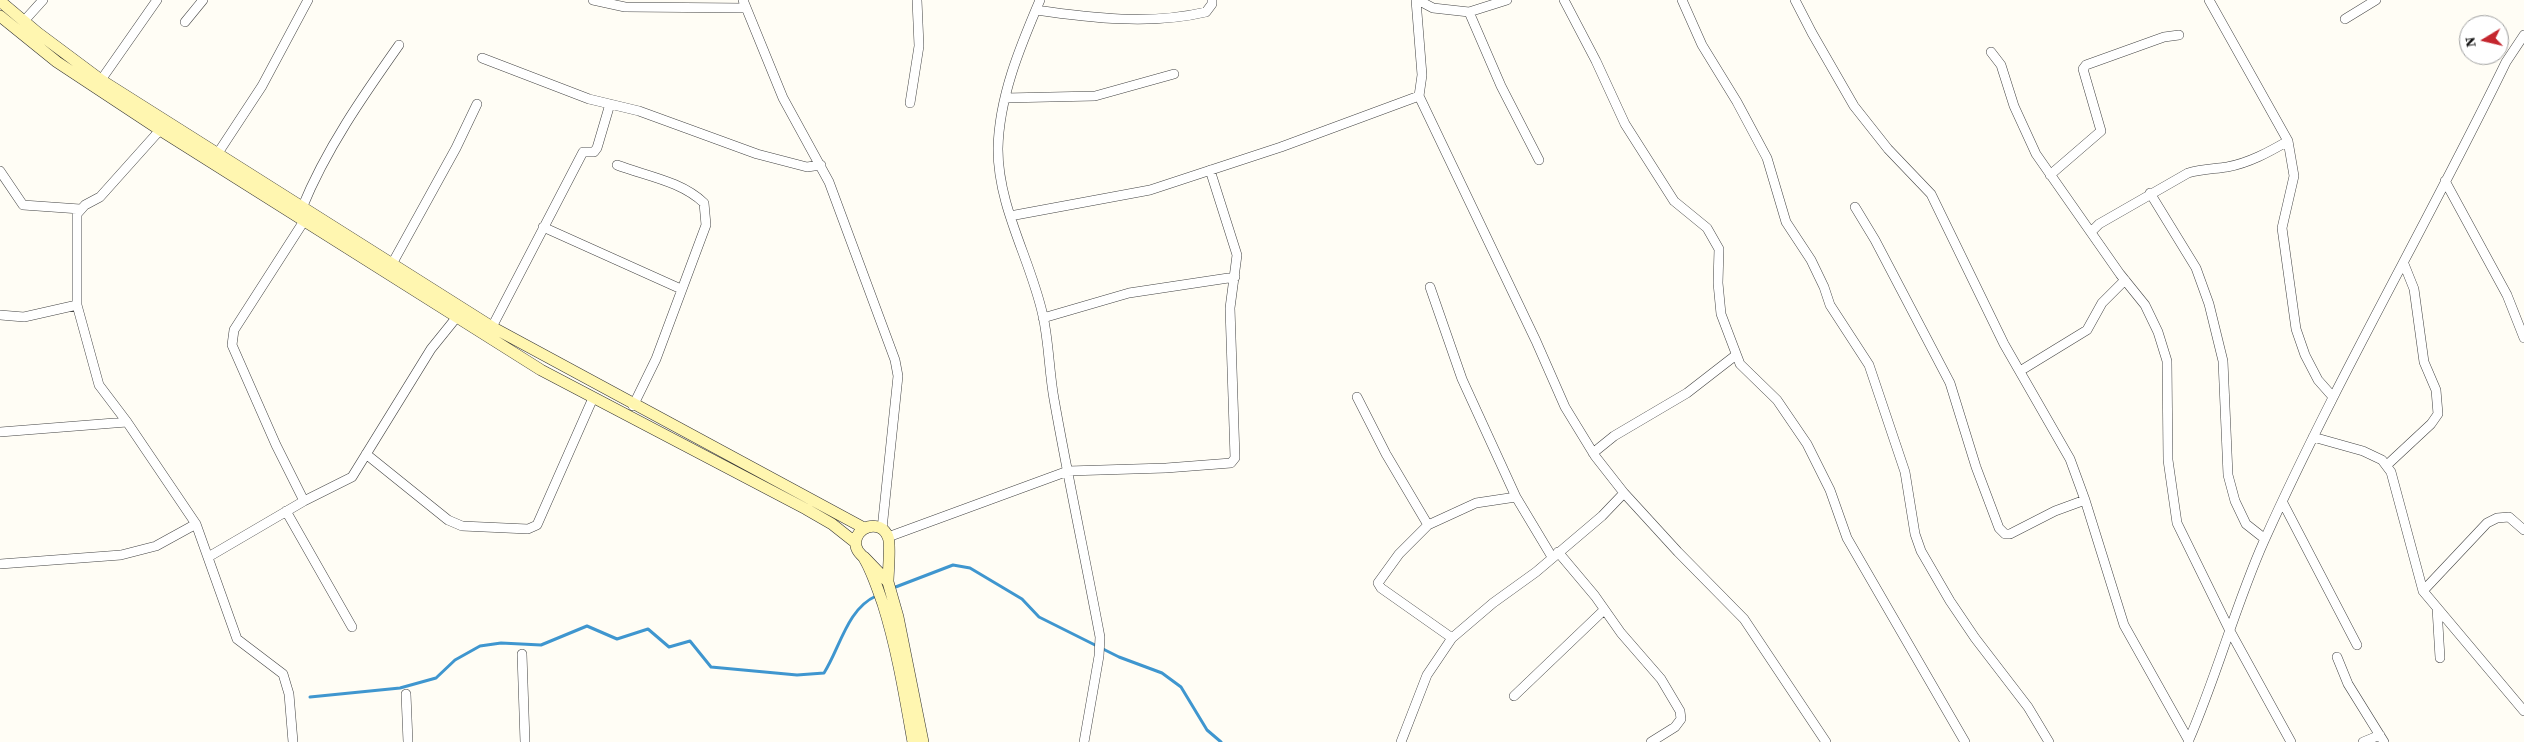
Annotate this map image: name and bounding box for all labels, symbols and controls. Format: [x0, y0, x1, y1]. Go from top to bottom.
north arrow [2459, 15, 2509, 65]
text: N [2459, 36, 2481, 49]

